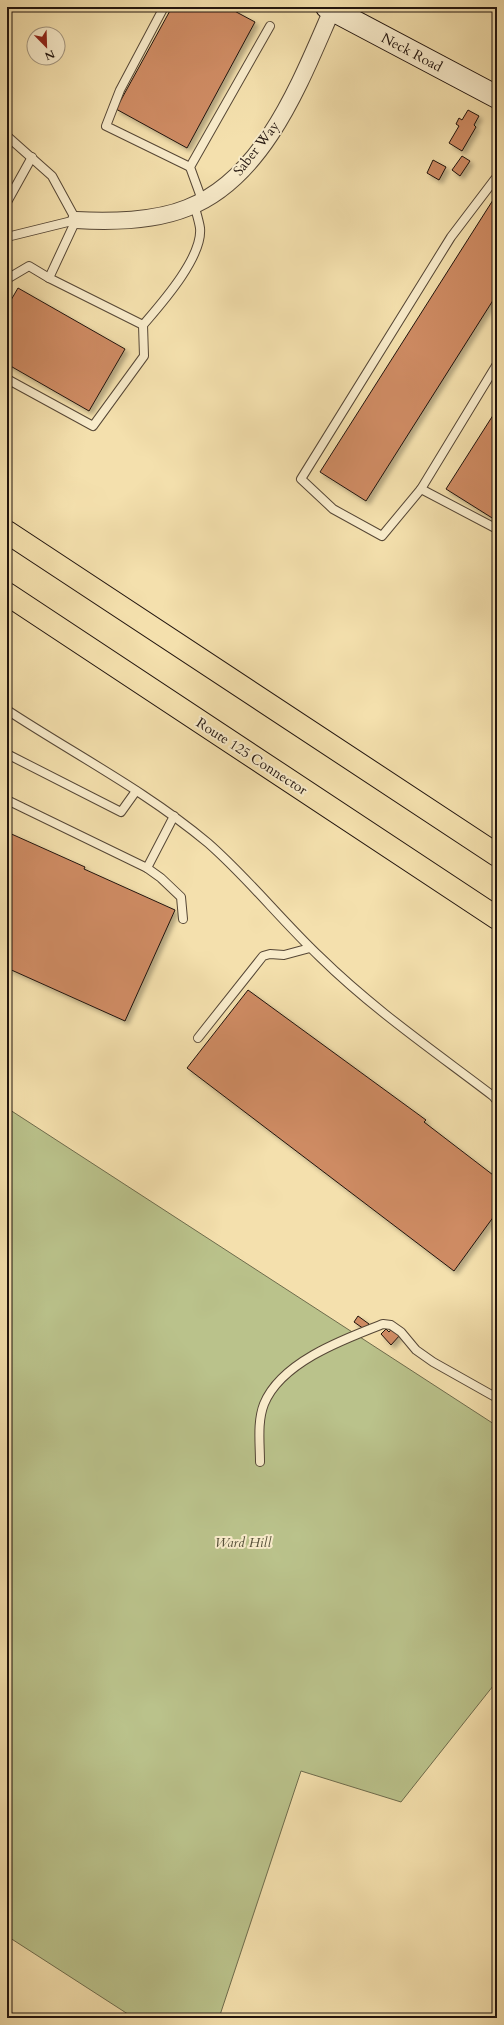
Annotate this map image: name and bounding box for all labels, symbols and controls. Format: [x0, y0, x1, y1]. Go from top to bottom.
north arrow [26, 26, 66, 66]
street label: Neck Road [378, 28, 446, 77]
text: N [42, 46, 57, 64]
street label: Saber Way [229, 116, 284, 180]
street label: Route 125 Connector [193, 713, 312, 800]
park label: Ward Hill [215, 1533, 272, 1552]

